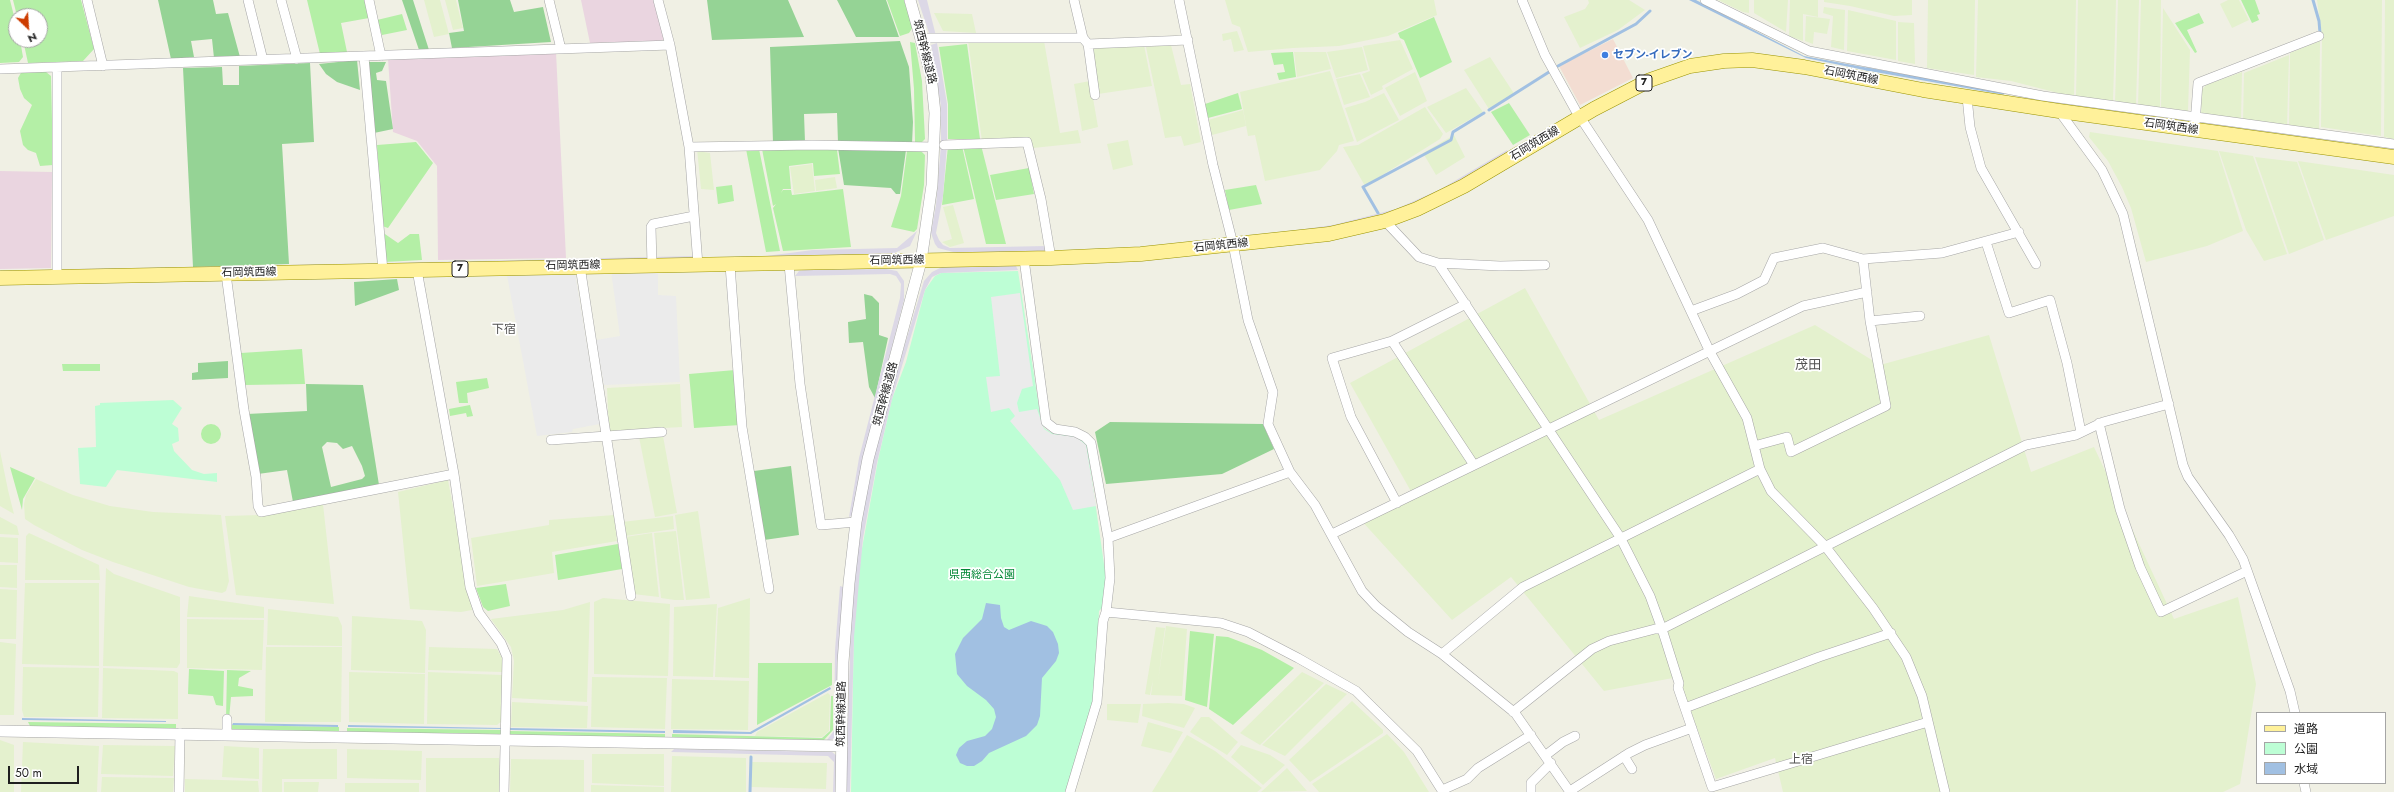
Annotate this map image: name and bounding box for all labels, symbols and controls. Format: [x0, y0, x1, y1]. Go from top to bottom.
north arrow [8, 8, 48, 48]
street label: 筑西幹線道路 [910, 18, 938, 86]
text: N [25, 29, 40, 47]
place label: セブン-イレブン [1613, 48, 1692, 62]
marker: セブン-イレブン [1600, 50, 1610, 60]
street label: 石岡筑西線 [1823, 64, 1879, 88]
road number: 7 [1636, 75, 1652, 91]
street label: 石岡筑西線 [2143, 117, 2199, 137]
street label: 石岡筑西線 [1508, 124, 1562, 164]
street label: 石岡筑西線 [1193, 237, 1249, 255]
street label: 石岡筑西線 [869, 254, 925, 268]
street label: 石岡筑西線 [545, 259, 601, 273]
road number: 7 [452, 261, 468, 277]
street label: 石岡筑西線 [221, 266, 277, 280]
district label: 下宿 [492, 323, 516, 337]
district label: 茂田 [1795, 358, 1821, 374]
street label: 筑西幹線道路 [871, 360, 901, 428]
park label: 県西総合公園 [949, 568, 1015, 582]
street label: 筑西幹線道路 [835, 681, 849, 747]
legend [2256, 712, 2386, 784]
text: 道路 [2294, 720, 2318, 738]
text: 公園 [2294, 740, 2318, 758]
district label: 上宿 [1789, 753, 1813, 767]
scale bar [10, 758, 81, 784]
text: 水域 [2294, 760, 2318, 778]
text: 50 m [15, 764, 42, 782]

